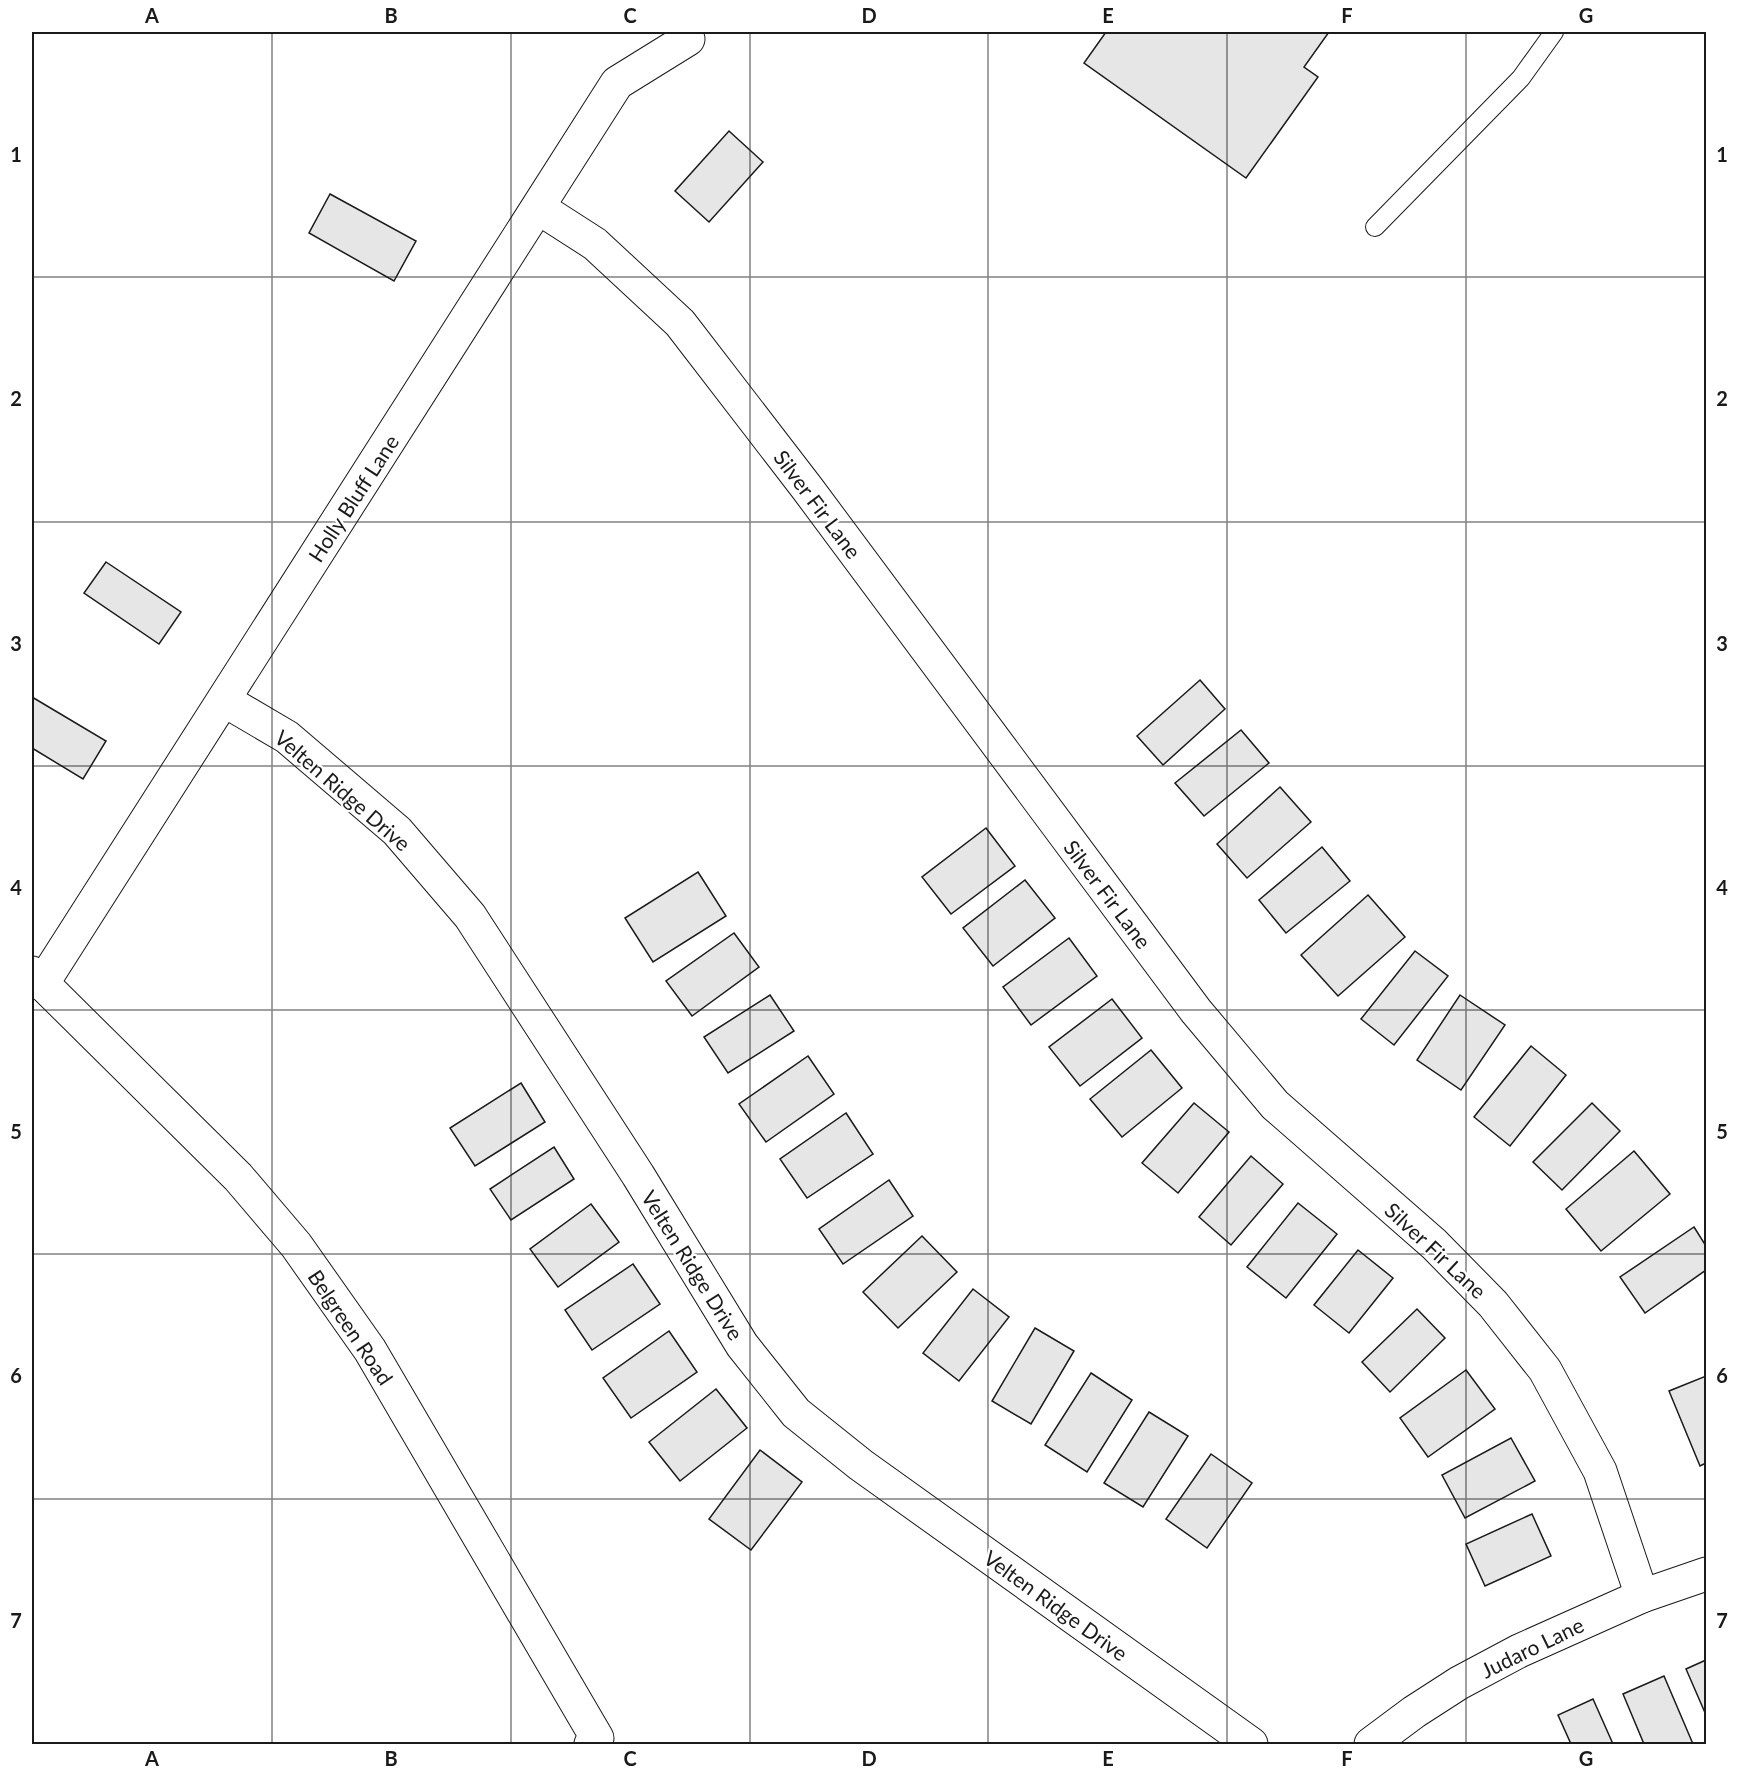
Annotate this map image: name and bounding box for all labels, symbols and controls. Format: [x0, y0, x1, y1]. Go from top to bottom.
text: A [144, 3, 159, 27]
text: B [384, 3, 398, 27]
text: C [623, 3, 637, 27]
text: D [861, 3, 877, 27]
text: E [1102, 3, 1114, 27]
text: F [1341, 3, 1353, 27]
text: G [1579, 3, 1593, 27]
text: 1 [10, 142, 22, 166]
text: 1 [1716, 142, 1728, 166]
text: 2 [10, 386, 22, 410]
text: 2 [1716, 386, 1728, 410]
street label: Holly Bluff Lane [303, 430, 403, 566]
street label: Silver Fir Lane [769, 445, 867, 563]
text: 3 [10, 631, 22, 655]
text: 3 [1716, 631, 1728, 655]
street label: Velten Ridge Drive [270, 724, 416, 856]
street label: Silver Fir Lane [1059, 835, 1157, 953]
text: 4 [10, 875, 22, 899]
text: 4 [1716, 875, 1728, 899]
text: 5 [10, 1119, 22, 1143]
text: 5 [1716, 1119, 1728, 1143]
street label: Velten Ridge Drive [637, 1186, 749, 1344]
street label: Silver Fir Lane [1380, 1197, 1492, 1303]
street label: Belgreen Road [303, 1265, 399, 1389]
text: 6 [10, 1363, 22, 1387]
text: 6 [1716, 1363, 1728, 1387]
street label: Velten Ridge Drive [979, 1545, 1133, 1665]
text: 7 [10, 1608, 22, 1632]
text: 7 [1716, 1608, 1728, 1632]
street label: Judaro Lane [1477, 1611, 1587, 1683]
text: A [144, 1746, 159, 1770]
text: B [384, 1746, 398, 1770]
text: C [623, 1746, 637, 1770]
text: D [861, 1746, 877, 1770]
text: E [1102, 1746, 1114, 1770]
text: F [1341, 1746, 1353, 1770]
text: G [1579, 1746, 1593, 1770]

